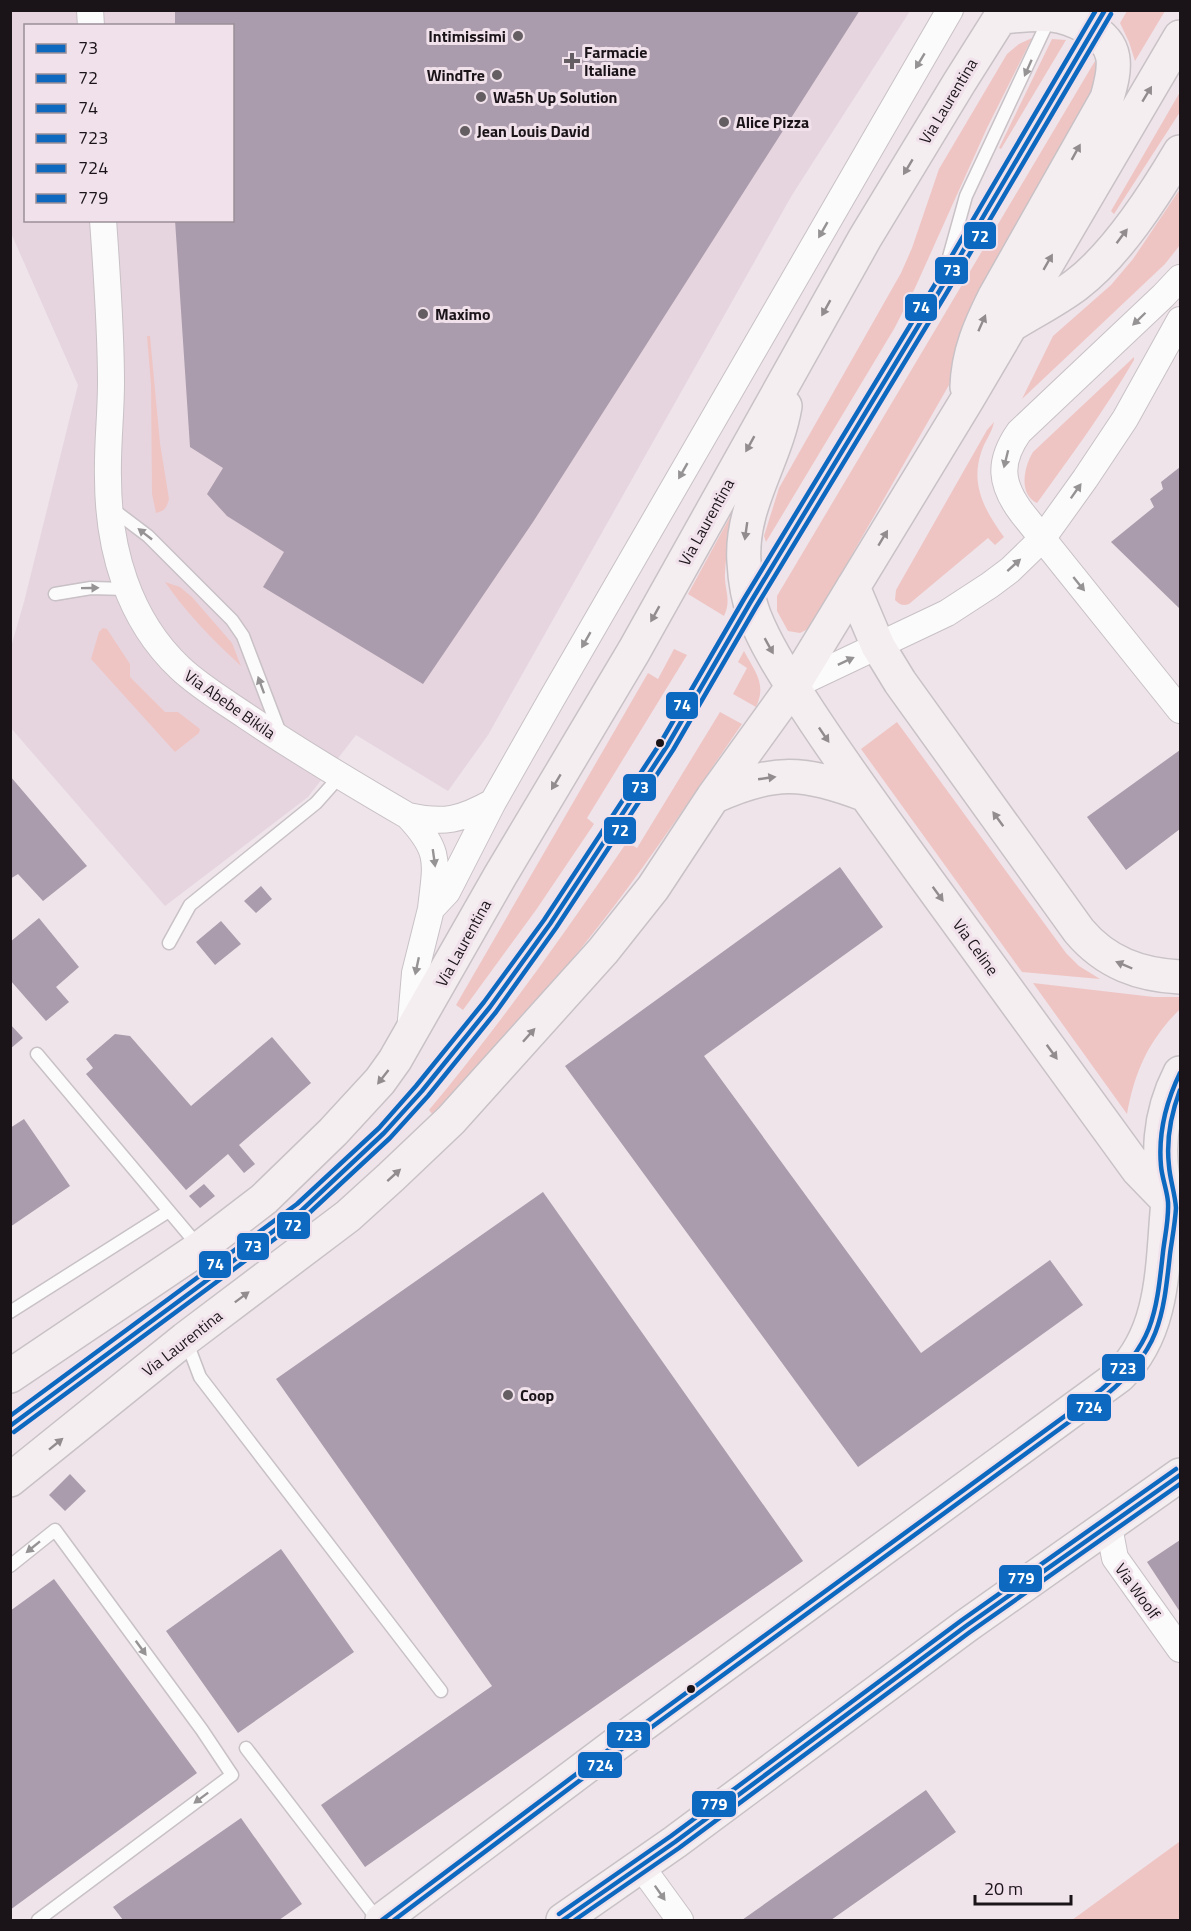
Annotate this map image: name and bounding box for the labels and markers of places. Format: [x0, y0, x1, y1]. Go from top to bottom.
place label: Intimissimi [428, 24, 506, 48]
marker: Intimissimi [511, 29, 525, 43]
place label: Farmacie Italiane [584, 40, 647, 82]
marker: Farmacie Italiane [565, 54, 579, 68]
place label: WindTre [427, 63, 485, 87]
marker: WindTre [490, 68, 504, 82]
place label: Wa5h Up Solution [493, 85, 617, 109]
marker: Wa5h Up Solution [474, 90, 488, 104]
place label: Alice Pizza [736, 110, 809, 134]
marker: Alice Pizza [717, 115, 731, 129]
place label: Jean Louis David [477, 119, 590, 143]
marker: Jean Louis David [458, 124, 472, 138]
place label: Maximo [435, 302, 491, 326]
marker: Maximo [416, 307, 430, 321]
unlabelled marker [654, 737, 666, 749]
place label: Coop [520, 1383, 555, 1407]
marker: Coop [501, 1388, 515, 1402]
unlabelled marker [685, 1683, 697, 1695]

